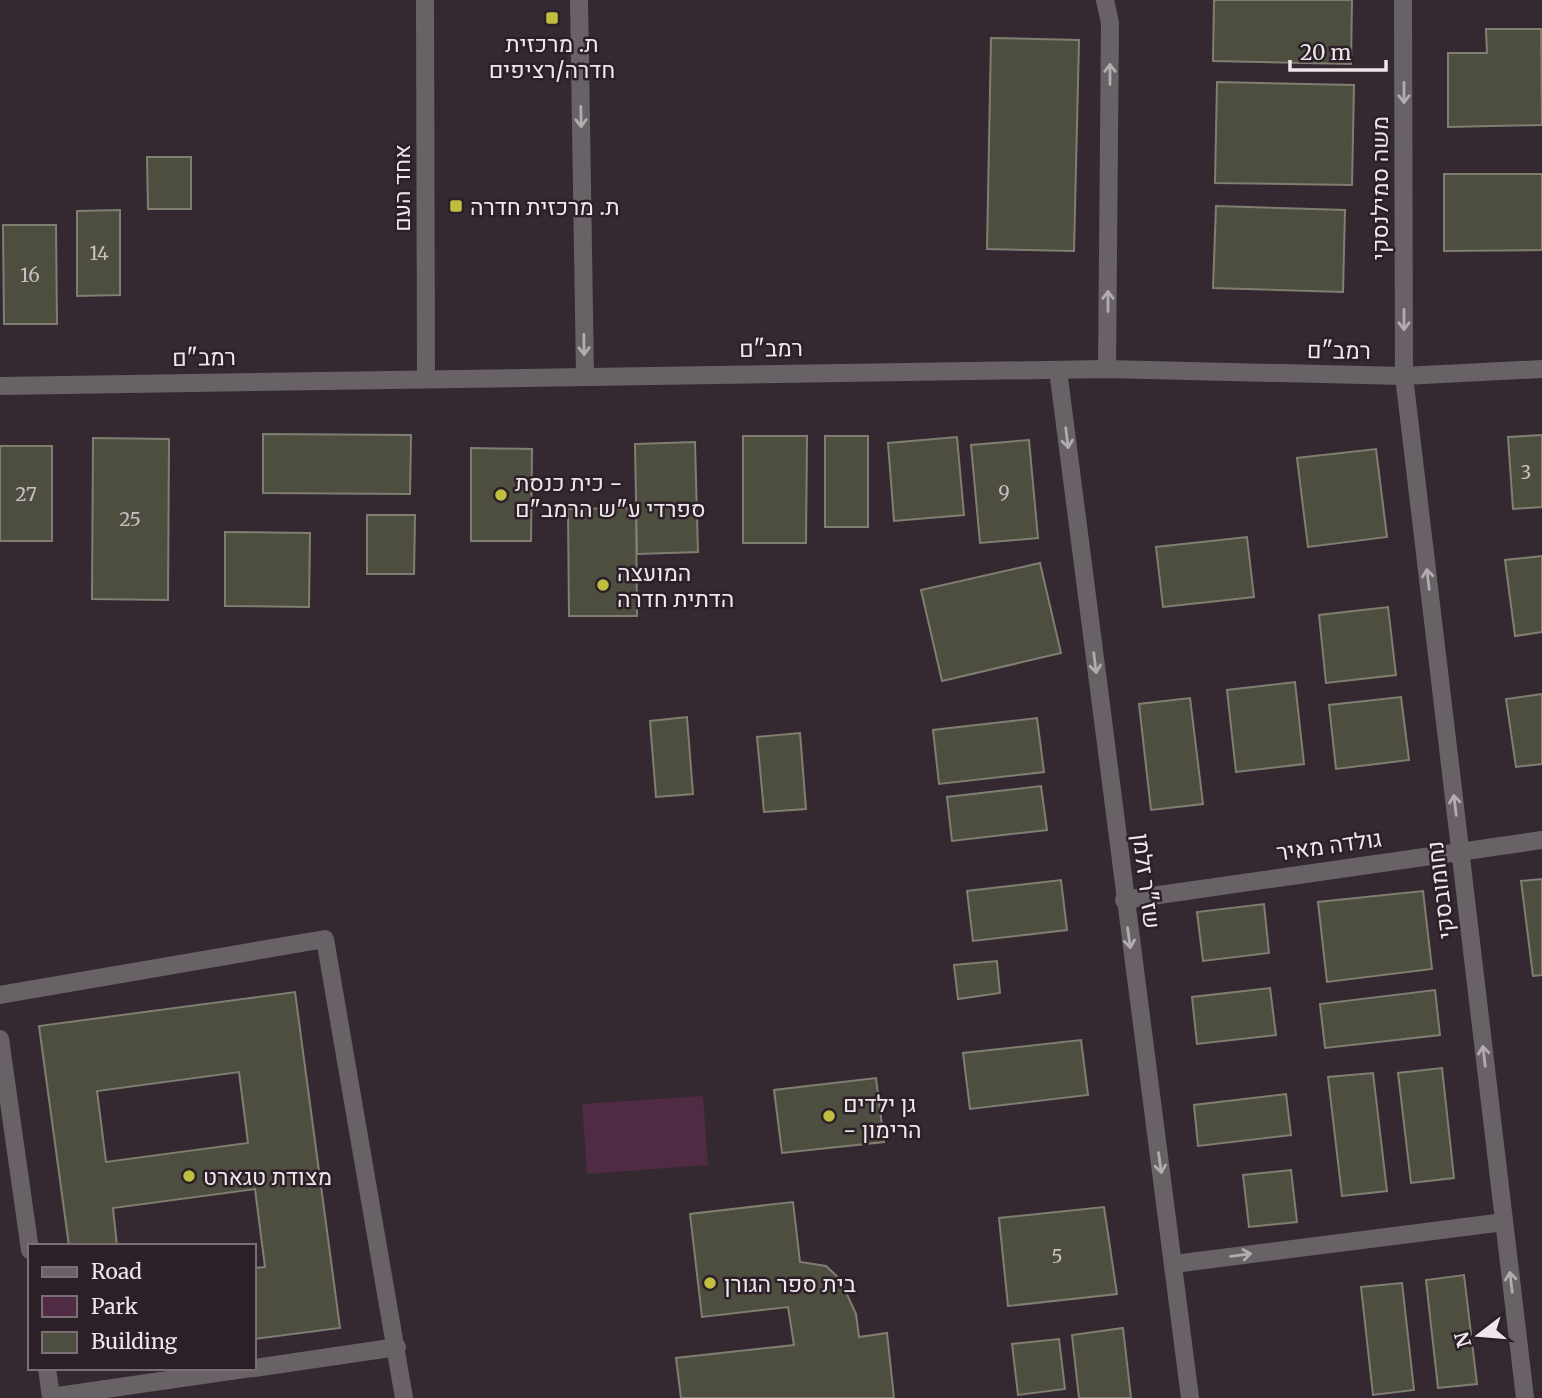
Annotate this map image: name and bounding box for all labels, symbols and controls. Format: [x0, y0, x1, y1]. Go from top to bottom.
marker: ת. מרכזית חדרה/רציפים [544, 10, 560, 26]
scale bar [1290, 28, 1386, 72]
place label: ת. מרכזית חדרה/רציפים [489, 29, 615, 84]
text: 20 m [1300, 39, 1352, 66]
one-way arrow [1103, 62, 1117, 85]
one-way arrow [1397, 81, 1411, 104]
one-way arrow [574, 105, 588, 128]
street label: משה סמילנסקי [1365, 116, 1394, 260]
street label: אחד העם [387, 144, 416, 232]
place label: ת. מרכזית חדרה [470, 192, 620, 221]
marker: ת. מרכזית חדרה [448, 198, 464, 214]
house number: 14 [89, 241, 109, 265]
house number: 16 [20, 263, 40, 287]
one-way arrow [1101, 290, 1115, 313]
one-way arrow [1397, 308, 1411, 331]
one-way arrow [578, 333, 591, 356]
street label: רמב"ם [739, 333, 803, 363]
street label: רמב"ם [1307, 335, 1371, 365]
street label: רמב"ם [172, 342, 236, 372]
one-way arrow [1060, 426, 1073, 448]
house number: 3 [1521, 460, 1531, 484]
place label: כית כנסת - ספרדי ע"ש הרמב"ם [515, 468, 706, 523]
house number: 9 [998, 480, 1010, 504]
house number: 27 [15, 482, 37, 506]
marker: כית כנסת - ספרדי ע"ש הרמב"ם [493, 487, 509, 503]
house number: 25 [119, 507, 141, 531]
place label: המועצה הדתית חדרה [617, 558, 734, 613]
one-way arrow [1422, 569, 1435, 591]
marker: המועצה הדתית חדרה [595, 577, 611, 593]
one-way arrow [1088, 651, 1101, 674]
one-way arrow [1448, 794, 1461, 817]
street label: גולדה מאיר [1274, 823, 1384, 867]
street label: שז"ר זלמן [1127, 832, 1167, 930]
street label: נחומובסקי [1420, 839, 1460, 941]
one-way arrow [1123, 926, 1136, 948]
one-way arrow [1478, 1045, 1491, 1067]
place label: גן ילדים - הרימון [843, 1089, 922, 1144]
marker: גן ילדים - הרימון [821, 1108, 837, 1124]
one-way arrow [1153, 1151, 1166, 1174]
place label: מצודת טגארט [203, 1162, 332, 1191]
marker: מצודת טגארט [181, 1168, 197, 1184]
legend [28, 1244, 256, 1370]
house number: 5 [1051, 1244, 1063, 1268]
one-way arrow [1229, 1249, 1252, 1262]
text: Road [91, 1258, 142, 1285]
place label: בית ספר הגורן [724, 1269, 856, 1298]
one-way arrow [1504, 1271, 1517, 1293]
marker: בית ספר הגורן [702, 1275, 718, 1291]
text: Park [91, 1293, 138, 1320]
north arrow [1444, 1300, 1514, 1370]
text: Building [91, 1328, 178, 1355]
text: N [1449, 1329, 1476, 1350]

